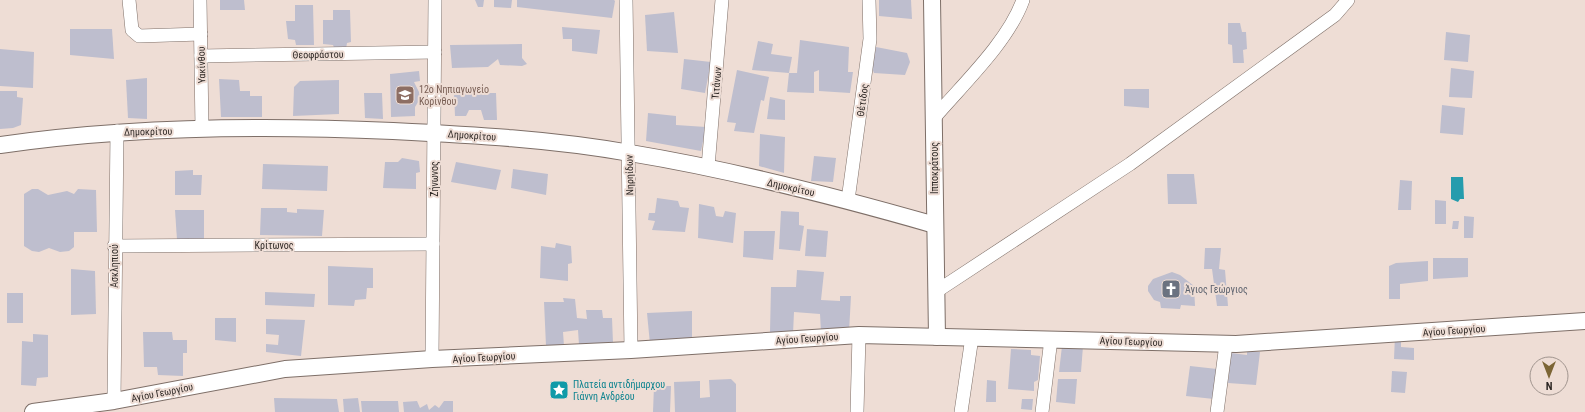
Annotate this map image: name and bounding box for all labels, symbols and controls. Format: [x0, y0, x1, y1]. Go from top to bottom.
street label: Υακίνθου [196, 46, 207, 84]
street label: Θεοφράστου [292, 49, 344, 61]
street label: Τιτάνων [710, 66, 723, 100]
street label: Θέτιδος [855, 83, 871, 117]
school or university icon: 12ο Νηπιαγωγείο Κορίνθου [394, 84, 416, 106]
place label: 12ο Νηπιαγωγείο Κορίνθου [419, 84, 489, 107]
street label: Δημοκρίτου [124, 126, 172, 137]
street label: Δημοκρίτου [447, 128, 497, 143]
street label: Ιπποκράτους [929, 142, 941, 194]
street label: Νηρηίδων [624, 154, 635, 195]
street label: Ζήνωνος [429, 161, 441, 197]
street label: Δημοκρίτου [766, 177, 816, 198]
street label: Κρίτωνος [254, 240, 294, 252]
street label: Ασκληπιού [109, 244, 120, 288]
church icon: Άγιος Γεώργιος [1160, 278, 1182, 300]
place label: Άγιος Γεώργιος [1185, 284, 1248, 296]
street label: Αγίου Γεωργίου [1422, 323, 1486, 338]
street label: Αγίου Γεωργίου [775, 331, 839, 346]
street label: Αγίου Γεωργίου [1099, 335, 1163, 348]
street label: Αγίου Γεωργίου [452, 350, 516, 365]
north arrow [1529, 356, 1569, 396]
place icon: Πλατεία αντιδήμαρχου Γιάννη Ανδρέου [548, 379, 570, 401]
place label: Πλατεία αντιδήμαρχου Γιάννη Ανδρέου [573, 379, 665, 402]
text: N [1545, 379, 1552, 392]
street label: Αγίου Γεωργίου [130, 381, 194, 404]

